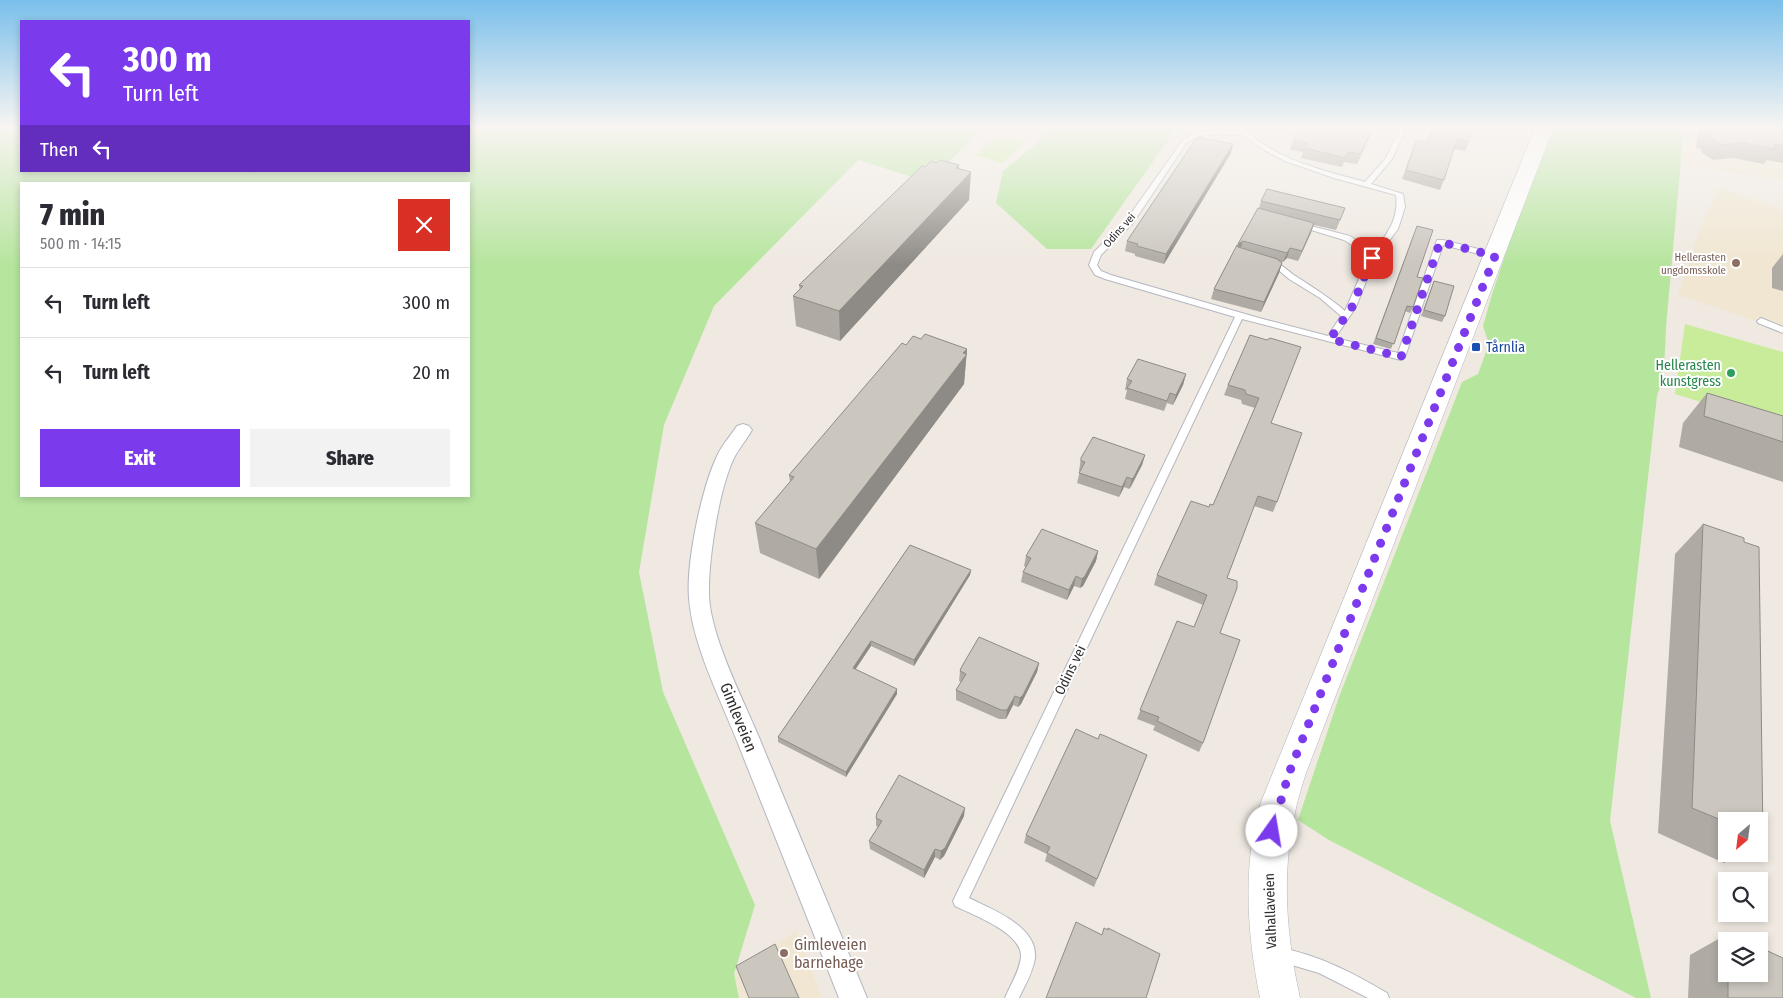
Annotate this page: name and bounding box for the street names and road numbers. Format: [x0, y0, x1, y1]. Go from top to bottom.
street label: Odins vei [1101, 210, 1138, 250]
street label: Odins vei [1051, 643, 1090, 698]
street label: Gimleveien [716, 680, 761, 755]
street label: Valhallaveien [1261, 873, 1280, 949]

